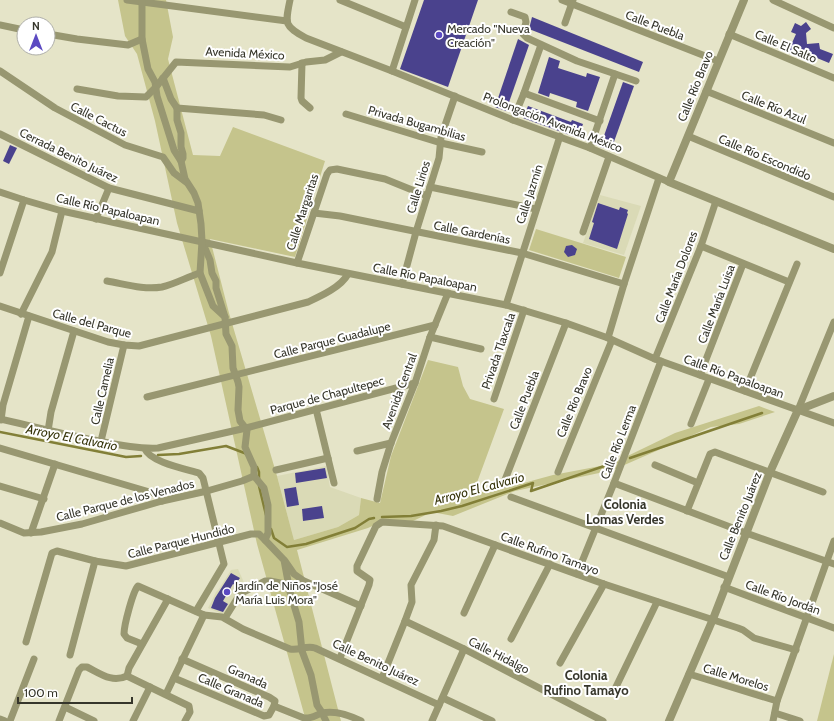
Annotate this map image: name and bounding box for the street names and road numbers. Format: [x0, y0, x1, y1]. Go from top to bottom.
street label: Calle Puebla [623, 7, 687, 43]
street label: Calle El Salto [753, 26, 820, 66]
street label: Avenida México [205, 43, 285, 63]
street label: Calle Río Bravo [674, 48, 716, 124]
street label: Calle Río Azul [739, 87, 809, 127]
street label: Prolongación Avenida México [481, 88, 625, 156]
street label: Calle Cactus [68, 98, 130, 140]
street label: Privada Bugambilias [366, 102, 468, 144]
street label: Cerrada Benito Juárez [17, 125, 121, 186]
street label: Calle Río Escondido [716, 131, 814, 183]
street label: Calle Lirios [403, 159, 433, 215]
street label: Calle Jazmín [512, 162, 546, 226]
street label: Calle Margaritas [283, 172, 321, 252]
street label: Calle Río Papaloapan [55, 190, 162, 228]
street label: Calle Gardenías [432, 217, 512, 247]
street label: Calle María Dolores [652, 229, 700, 325]
street label: Calle Río Papaloapan [372, 260, 479, 295]
street label: Calle María Luisa [694, 262, 738, 346]
street label: Calle del Parque [51, 305, 133, 341]
street label: Privada Tlaxcala [478, 311, 518, 391]
street label: Calle Parque Guadalupe [272, 318, 392, 362]
street label: Avenida Central [378, 351, 420, 431]
street label: Calle Río Papaloapan [682, 351, 787, 401]
street label: Calle Camelia [87, 356, 117, 426]
street label: Calle Río Bravo [553, 364, 595, 440]
street label: Calle Puebla [506, 368, 542, 432]
street label: Parque de Chapultepec [268, 372, 386, 417]
street label: Calle Río Lerma [597, 402, 639, 481]
street label: Calle Benito Juárez [715, 469, 765, 562]
street label: Calle Parque de los Venados [55, 476, 195, 524]
street label: Calle Parque Hundido [126, 520, 236, 561]
street label: Calle Rufino Tamayo [499, 528, 602, 578]
street label: Calle Río Jordán [743, 576, 823, 618]
street label: Calle Hidalgo [466, 633, 532, 677]
street label: Calle Benito Juárez [330, 635, 422, 689]
street label: Calle Morelos [701, 660, 771, 694]
street label: Granada [226, 661, 271, 692]
street label: Calle Granada [196, 669, 266, 711]

